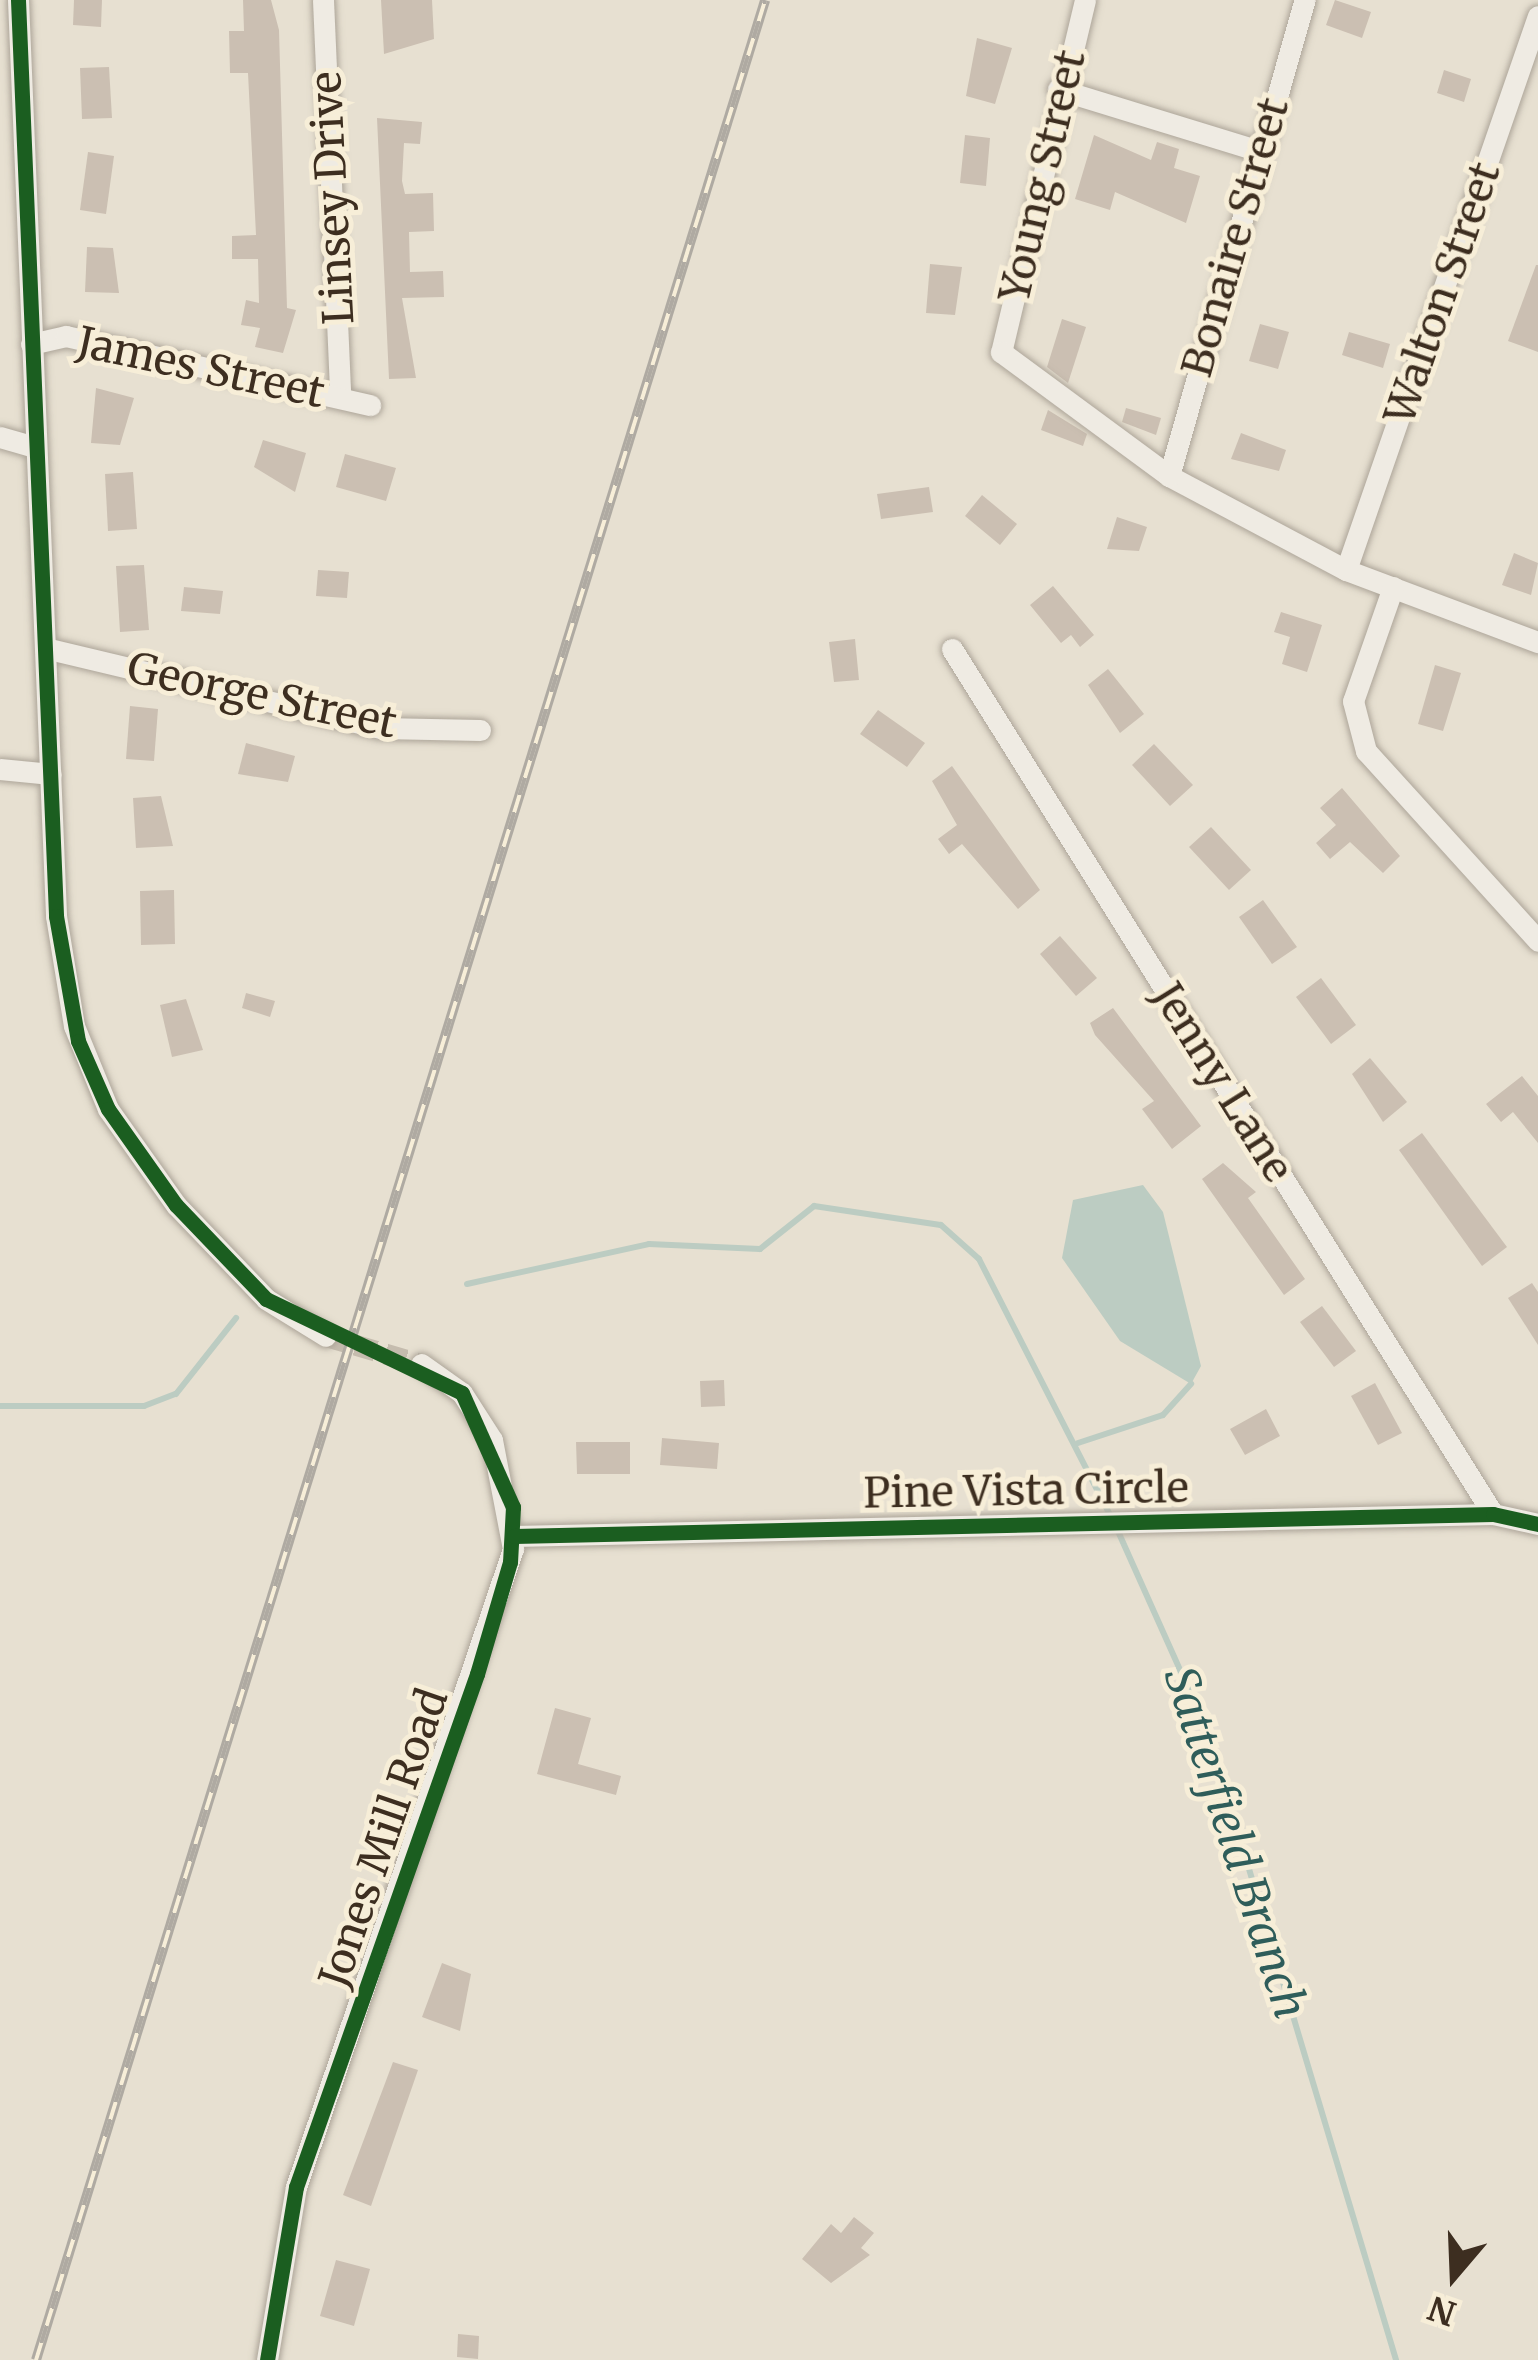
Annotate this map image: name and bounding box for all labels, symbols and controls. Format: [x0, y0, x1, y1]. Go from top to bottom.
street label: Young Street [989, 45, 1095, 307]
street label: Linsey Drive [300, 70, 364, 326]
street label: Bonaire Street [1171, 92, 1299, 382]
street label: Walton Street [1374, 156, 1510, 430]
street label: James Street [73, 316, 329, 418]
street label: George Street [123, 642, 401, 748]
street label: Jenny Lane [1142, 973, 1304, 1191]
street label: Pine Vista Circle [863, 1462, 1189, 1518]
water label: Satterfield Branch [1153, 1661, 1317, 2025]
street label: Jones Mill Road [308, 1682, 458, 1994]
north arrow [1394, 2216, 1514, 2336]
text: N [1423, 2287, 1461, 2334]

